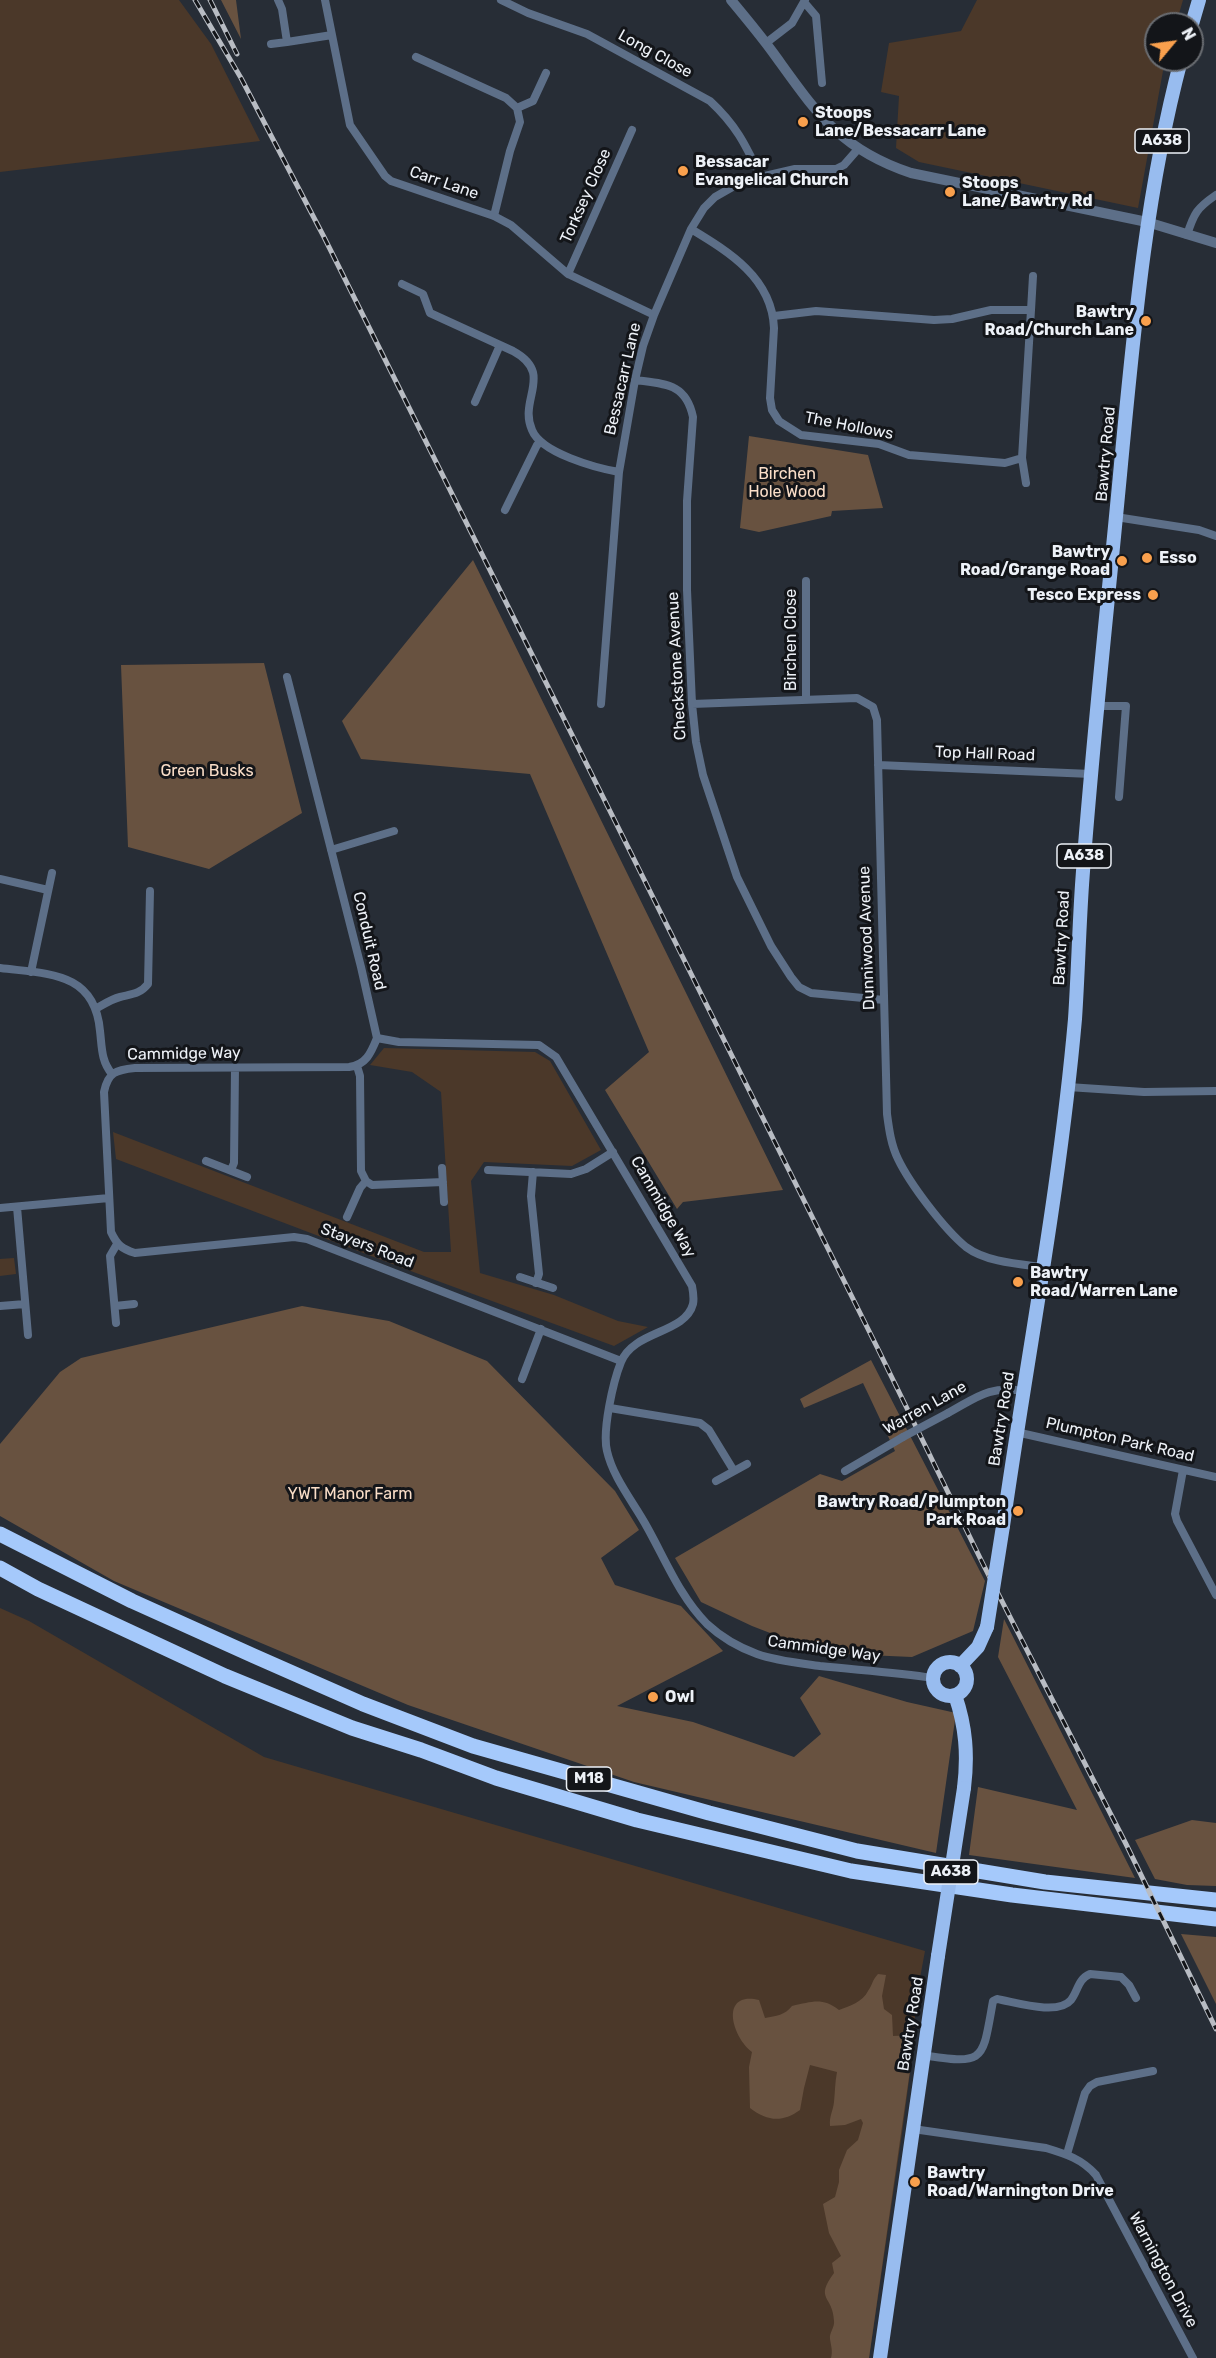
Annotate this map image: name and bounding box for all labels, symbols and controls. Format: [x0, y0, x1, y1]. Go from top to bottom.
north arrow [1144, 12, 1204, 72]
text: N [1177, 24, 1200, 44]
street label: Long Close [614, 26, 696, 82]
place label: Stoops Lane/Bessacarr Lane [815, 103, 986, 141]
marker: Stoops Lane/Bessacarr Lane [796, 115, 810, 129]
road number: A638 [1135, 129, 1189, 153]
street label: Torksey Close [557, 146, 615, 246]
place label: Bessacar Evangelical Church [695, 152, 849, 190]
street label: Carr Lane [407, 162, 481, 204]
marker: Bessacar Evangelical Church [676, 164, 690, 178]
place label: Stoops Lane/Bawtry Rd [962, 173, 1093, 211]
marker: Stoops Lane/Bawtry Rd [943, 185, 957, 199]
place label: Bawtry Road/Church Lane [985, 302, 1134, 340]
marker: Bawtry Road/Church Lane [1139, 314, 1153, 328]
street label: Bessacarr Lane [601, 321, 645, 437]
street label: Bawtry Road [1092, 406, 1120, 502]
street label: The Hollows [803, 408, 895, 444]
park label: Birchen Hole Wood [748, 464, 826, 502]
place label: Bawtry Road/Grange Road [960, 542, 1110, 580]
place label: Esso [1159, 548, 1197, 568]
marker: Esso [1140, 551, 1154, 565]
marker: Bawtry Road/Grange Road [1115, 554, 1129, 568]
place label: Tesco Express [1027, 585, 1141, 605]
marker: Tesco Express [1146, 588, 1160, 602]
street label: Birchen Close [781, 589, 801, 691]
street label: Checkstone Avenue [664, 591, 690, 741]
street label: Top Hall Road [935, 743, 1035, 765]
park label: Green Busks [160, 761, 254, 781]
road number: A638 [1057, 844, 1111, 868]
street label: Dunniwood Avenue [855, 866, 879, 1010]
street label: Conduit Road [348, 890, 390, 992]
street label: Bawtry Road [1050, 890, 1074, 986]
street label: Cammidge Way [127, 1043, 241, 1065]
street label: Cammidge Way [626, 1153, 700, 1261]
street label: Stayers Road [318, 1219, 416, 1273]
place label: Bawtry Road/Warren Lane [1030, 1263, 1178, 1301]
marker: Bawtry Road/Warren Lane [1011, 1275, 1025, 1289]
street label: Bawtry Road [985, 1370, 1019, 1468]
street label: Warren Lane [880, 1377, 970, 1439]
street label: Plumpton Park Road [1044, 1414, 1196, 1466]
park label: YWT Manor Farm [288, 1484, 412, 1504]
place label: Bawtry Road/Plumpton Park Road [817, 1492, 1006, 1530]
marker: Bawtry Road/Plumpton Park Road [1011, 1504, 1025, 1518]
street label: Cammidge Way [766, 1632, 882, 1666]
place label: Owl [665, 1687, 694, 1707]
marker: Owl [646, 1690, 660, 1704]
road number: M18 [566, 1767, 612, 1791]
road number: A638 [924, 1860, 978, 1884]
street label: Bawtry Road [894, 1975, 928, 2073]
place label: Bawtry Road/Warnington Drive [927, 2163, 1114, 2201]
marker: Bawtry Road/Warnington Drive [908, 2175, 922, 2189]
street label: Warnington Drive [1125, 2209, 1201, 2331]

